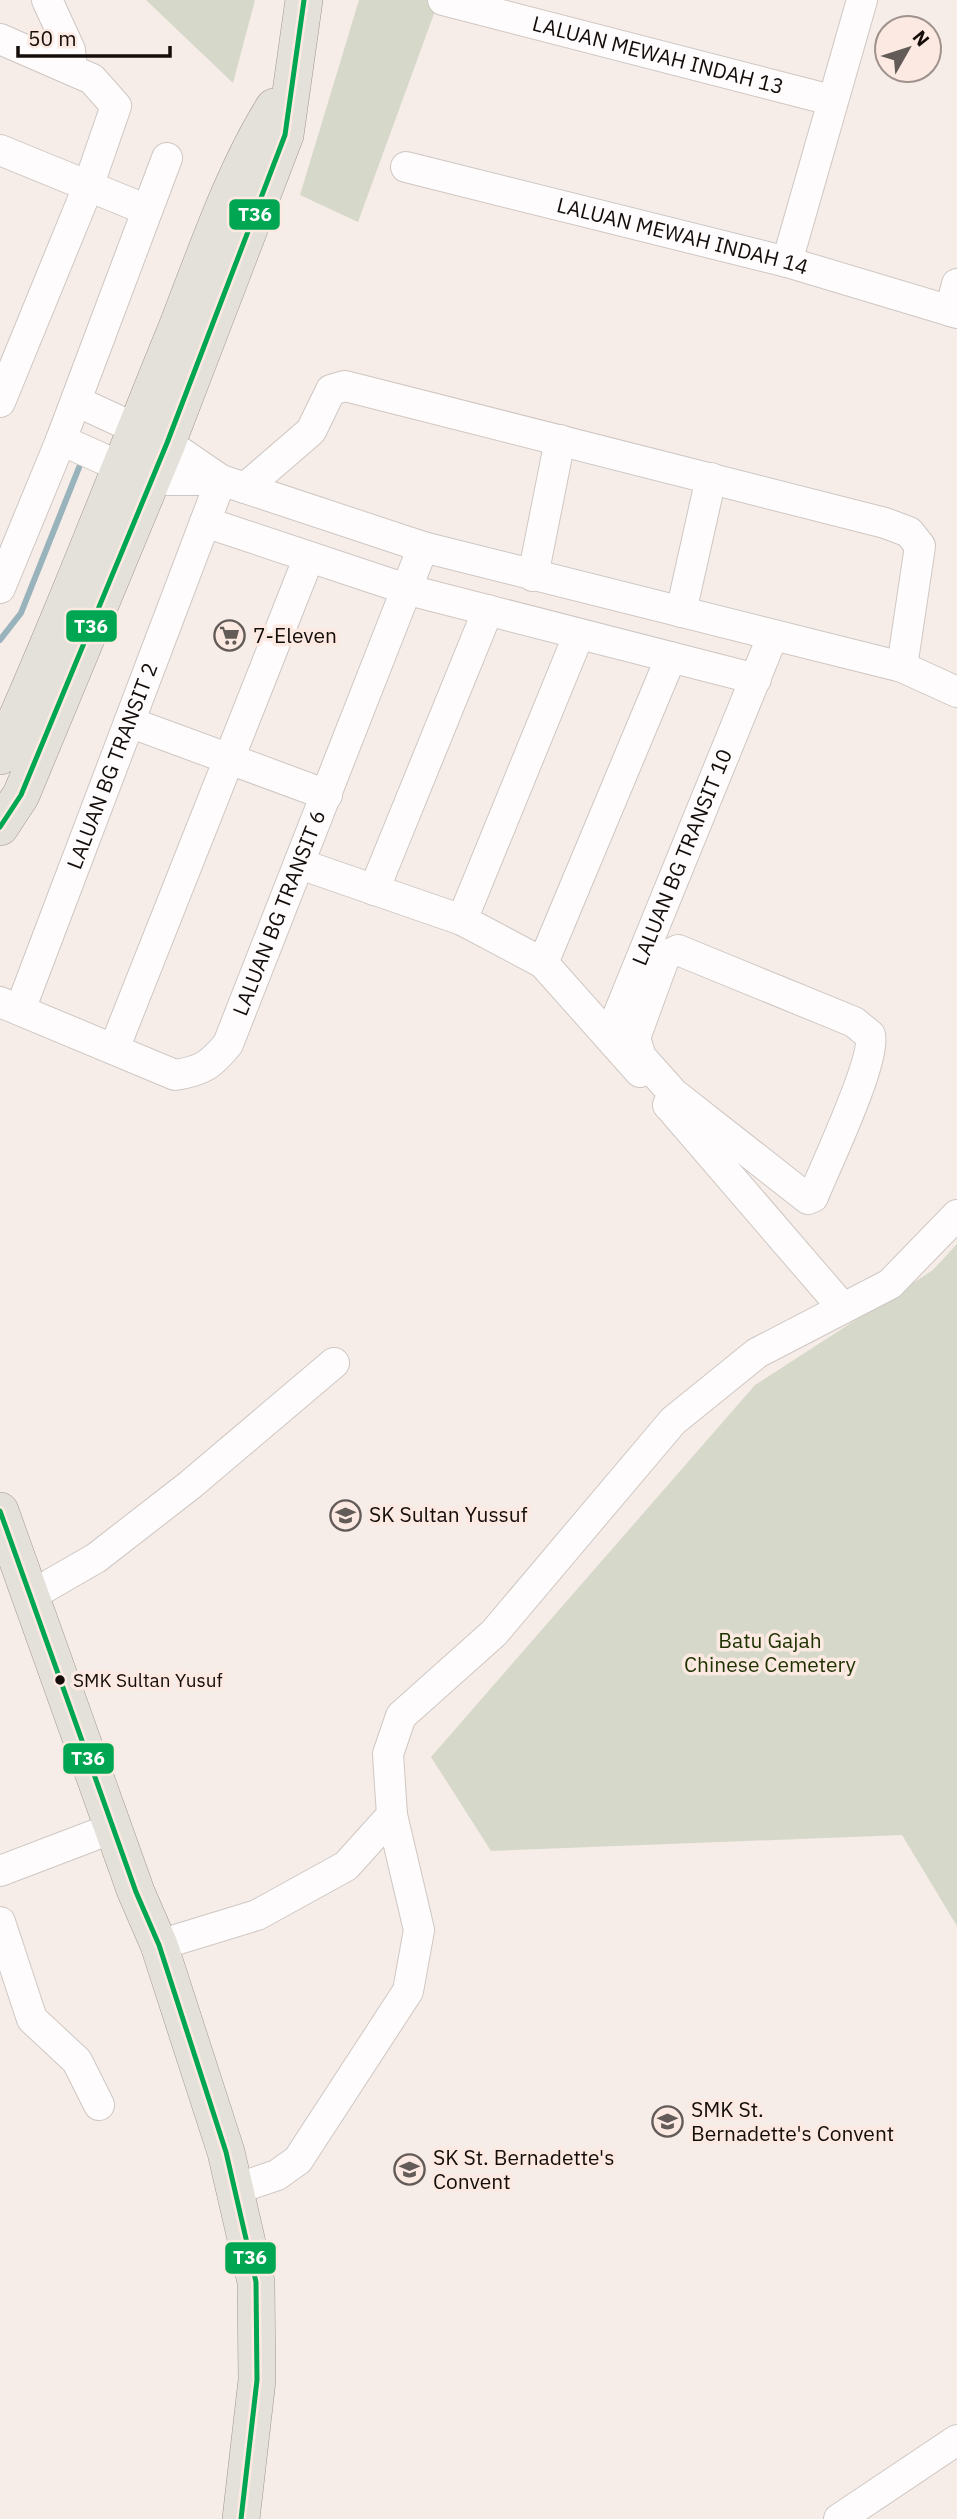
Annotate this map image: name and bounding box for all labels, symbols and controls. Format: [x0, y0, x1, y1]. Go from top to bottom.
street label: LALUAN MEWAH INDAH 13 [530, 9, 787, 100]
scale bar [18, 14, 170, 58]
north arrow [873, 14, 943, 84]
text: 50 m [28, 24, 77, 52]
text: N [908, 25, 935, 51]
street label: LALUAN MEWAH INDAH 14 [554, 190, 812, 281]
line badge: T36 [228, 198, 281, 231]
text: T36 [238, 202, 272, 226]
line badge: T36 [65, 609, 118, 643]
text: T36 [74, 614, 108, 638]
supermarket icon: 7-Eleven [213, 619, 247, 653]
place label: 7-Eleven [253, 621, 337, 649]
street label: LALUAN BG TRANSIT 2 [60, 658, 163, 873]
street label: LALUAN BG TRANSIT 10 [625, 744, 738, 969]
street label: LALUAN BG TRANSIT 6 [226, 806, 332, 1019]
school or university icon: SK Sultan Yussuf [329, 1498, 363, 1532]
place label: SK Sultan Yussuf [369, 1500, 528, 1528]
park label: Batu Gajah Chinese Cemetery [684, 1626, 857, 1678]
place label: SMK Sultan Yusuf [73, 1668, 223, 1692]
marker: SMK Sultan Yusuf [53, 1673, 67, 1687]
line badge: T36 [62, 1742, 115, 1775]
text: T36 [71, 1746, 105, 1770]
place label: SMK St. Bernadette's Convent [691, 2095, 894, 2147]
school or university icon: SMK St. Bernadette's Convent [651, 2105, 685, 2139]
place label: SK St. Bernadette's Convent [433, 2143, 614, 2195]
school or university icon: SK St. Bernadette's Convent [393, 2153, 427, 2187]
line badge: T36 [224, 2241, 277, 2275]
text: T36 [233, 2245, 267, 2269]

